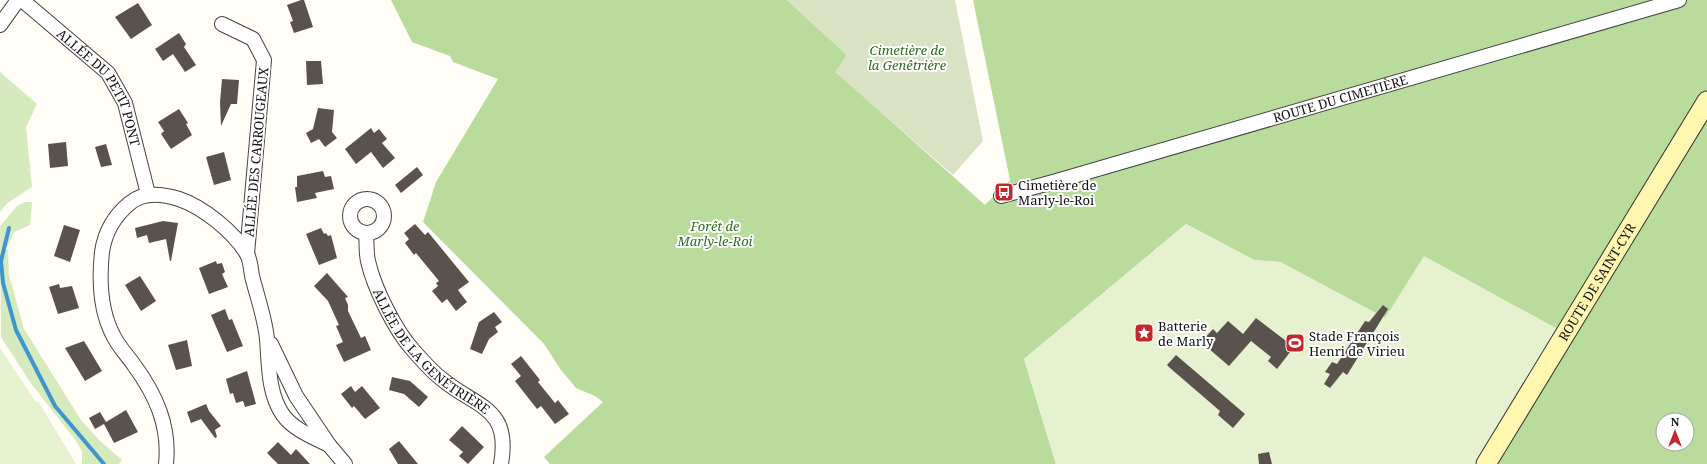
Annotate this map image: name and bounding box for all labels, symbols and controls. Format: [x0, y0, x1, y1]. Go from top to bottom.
street label: ALLÉE DU PETIT PONT [53, 25, 145, 148]
park label: Cimetière de la Genêtrière [868, 41, 947, 74]
street label: ALLÉE DES CARROUGEAUX [240, 66, 272, 237]
street label: ROUTE DU CIMETIÈRE [1271, 70, 1410, 127]
place label: Cimetière de Marly-le-Roi [1018, 176, 1097, 209]
bus stop icon: Cimetière de Marly-le-Roi [993, 181, 1015, 203]
park label: Forêt de Marly-le-Roi [676, 217, 753, 250]
street label: ROUTE DE SAINT-CYR [1554, 219, 1640, 344]
street label: ALLÉE DE LA GENÉTRIÈRE [369, 286, 494, 418]
place label: Batterie de Marly [1158, 317, 1214, 350]
place icon: Batterie de Marly [1133, 322, 1155, 344]
place label: Stade François Henri de Virieu [1309, 327, 1405, 360]
sports icon: Stade François Henri de Virieu [1284, 332, 1306, 354]
north arrow [1655, 412, 1695, 452]
text: N [1671, 414, 1680, 429]

